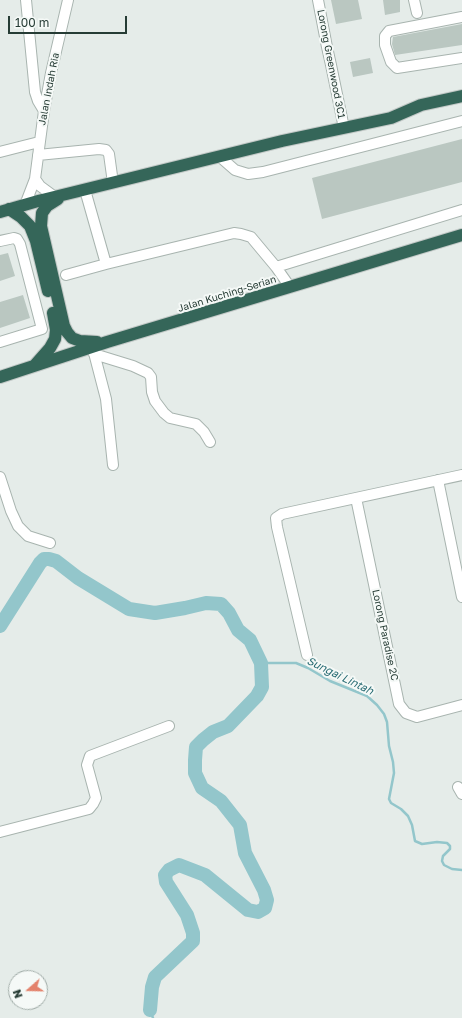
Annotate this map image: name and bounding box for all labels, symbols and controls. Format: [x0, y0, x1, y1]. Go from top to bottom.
scale bar [10, 8, 129, 34]
street label: Lorong Greenwood 3C1 [315, 8, 347, 120]
text: 100 m [15, 15, 49, 30]
street label: Jalan Indah Ria [36, 52, 62, 126]
street label: Jalan Kuching-Serian [176, 273, 278, 315]
street label: Lorong Paradise 2C [369, 588, 401, 682]
water label: Sungai Lintah [305, 654, 375, 698]
north arrow [8, 970, 48, 1010]
text: N [10, 988, 25, 1000]

